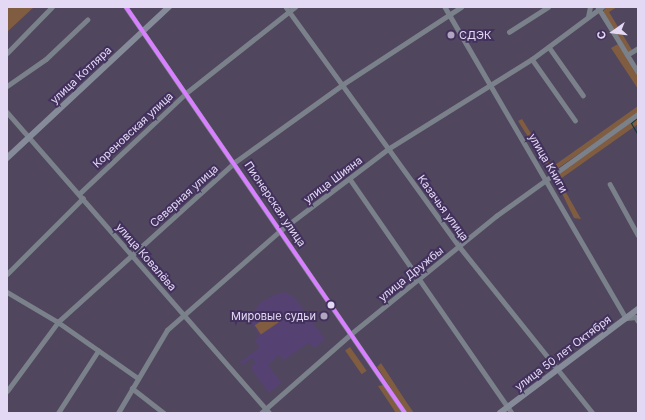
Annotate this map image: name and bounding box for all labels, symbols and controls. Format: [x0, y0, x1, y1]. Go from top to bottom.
north arrow [593, 12, 633, 52]
place label: СДЭК [459, 28, 491, 42]
text: С [594, 29, 609, 41]
marker: СДЭК [446, 30, 456, 40]
street label: улица Котляра [48, 43, 114, 107]
street label: Кореновская улица [90, 89, 176, 171]
street label: улица Книги [526, 131, 570, 195]
street label: улица Шияна [301, 154, 365, 206]
street label: Пионерская улица [242, 159, 308, 249]
street label: Северная улица [147, 162, 221, 230]
street label: Казачья улица [415, 173, 471, 243]
street label: улица Ковалёва [113, 220, 179, 294]
street label: улица Дружбы [376, 244, 446, 304]
unlabelled marker [326, 300, 336, 310]
place label: Мировые судьи [231, 309, 316, 323]
marker: Мировые судьи [319, 311, 329, 321]
street label: улица 50 лет Октября [512, 313, 614, 393]

